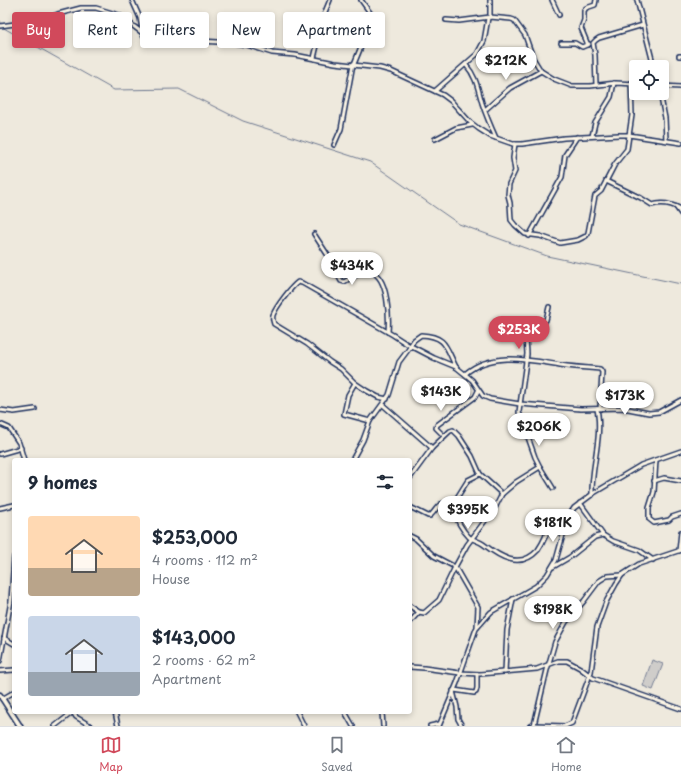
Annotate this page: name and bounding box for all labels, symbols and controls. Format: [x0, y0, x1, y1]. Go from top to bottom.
chip: Buy [12, 12, 65, 48]
chip: Rent [73, 12, 132, 48]
chip: Filters [140, 12, 209, 48]
chip: New [217, 12, 275, 48]
chip: Apartment [283, 12, 385, 48]
pin: $212K [478, 47, 534, 81]
text: $212K [485, 50, 527, 69]
map controls [629, 60, 669, 100]
button: locate [629, 60, 669, 100]
pin: $434K [324, 252, 380, 286]
text: $434K [330, 255, 374, 274]
pin: $253K [491, 316, 547, 350]
text: $253K [498, 319, 540, 338]
pin: $143K [413, 378, 469, 412]
text: $143K [420, 381, 462, 400]
pin: $173K [597, 382, 653, 416]
text: $173K [605, 385, 645, 404]
pin: $206K [511, 413, 567, 447]
text: $206K [516, 416, 562, 435]
text: 9 homes [28, 469, 97, 495]
icon: filters [374, 471, 396, 493]
pin: $395K [440, 496, 496, 530]
text: $395K [447, 499, 489, 518]
pin: $181K [525, 509, 581, 543]
text: $181K [534, 512, 572, 531]
text: $253,000 [152, 524, 238, 550]
icon: home [60, 532, 108, 580]
text: 4 rooms · 112 m² [152, 550, 258, 569]
text: House [152, 569, 190, 588]
pin: $198K [525, 596, 581, 630]
text: $198K [533, 599, 573, 618]
text: $143,000 [152, 624, 235, 650]
icon: home [60, 632, 108, 680]
text: 2 rooms · 62 m² [152, 650, 256, 669]
text: Apartment [152, 669, 221, 688]
tab: Map [99, 734, 123, 775]
tab: Saved [321, 734, 353, 775]
tab: Home [551, 734, 582, 775]

